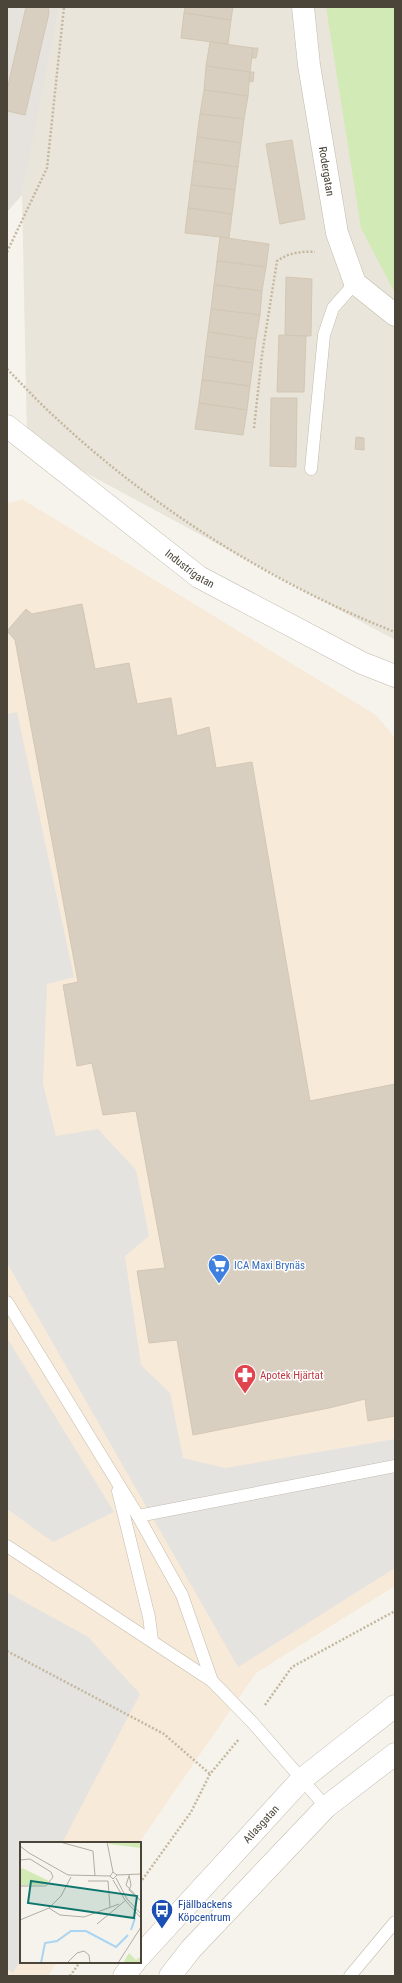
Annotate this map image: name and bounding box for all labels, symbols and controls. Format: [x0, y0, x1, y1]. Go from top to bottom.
street label: Rodergatan [316, 146, 337, 197]
street label: Industrigatan [162, 547, 216, 591]
supermarket icon: ICA Maxi Brynäs [206, 1252, 232, 1285]
place label: ICA Maxi Brynäs [234, 1259, 305, 1272]
pharmacy icon: Apotek Hjärtat [232, 1362, 258, 1395]
place label: Apotek Hjärtat [260, 1369, 323, 1382]
street label: Atlasgatan [241, 1803, 282, 1846]
inset map [20, 1842, 141, 1963]
bus stop icon: Fjällbackens Köpcentrum [149, 1897, 175, 1930]
place label: Fjällbackens Köpcentrum [178, 1898, 232, 1924]

